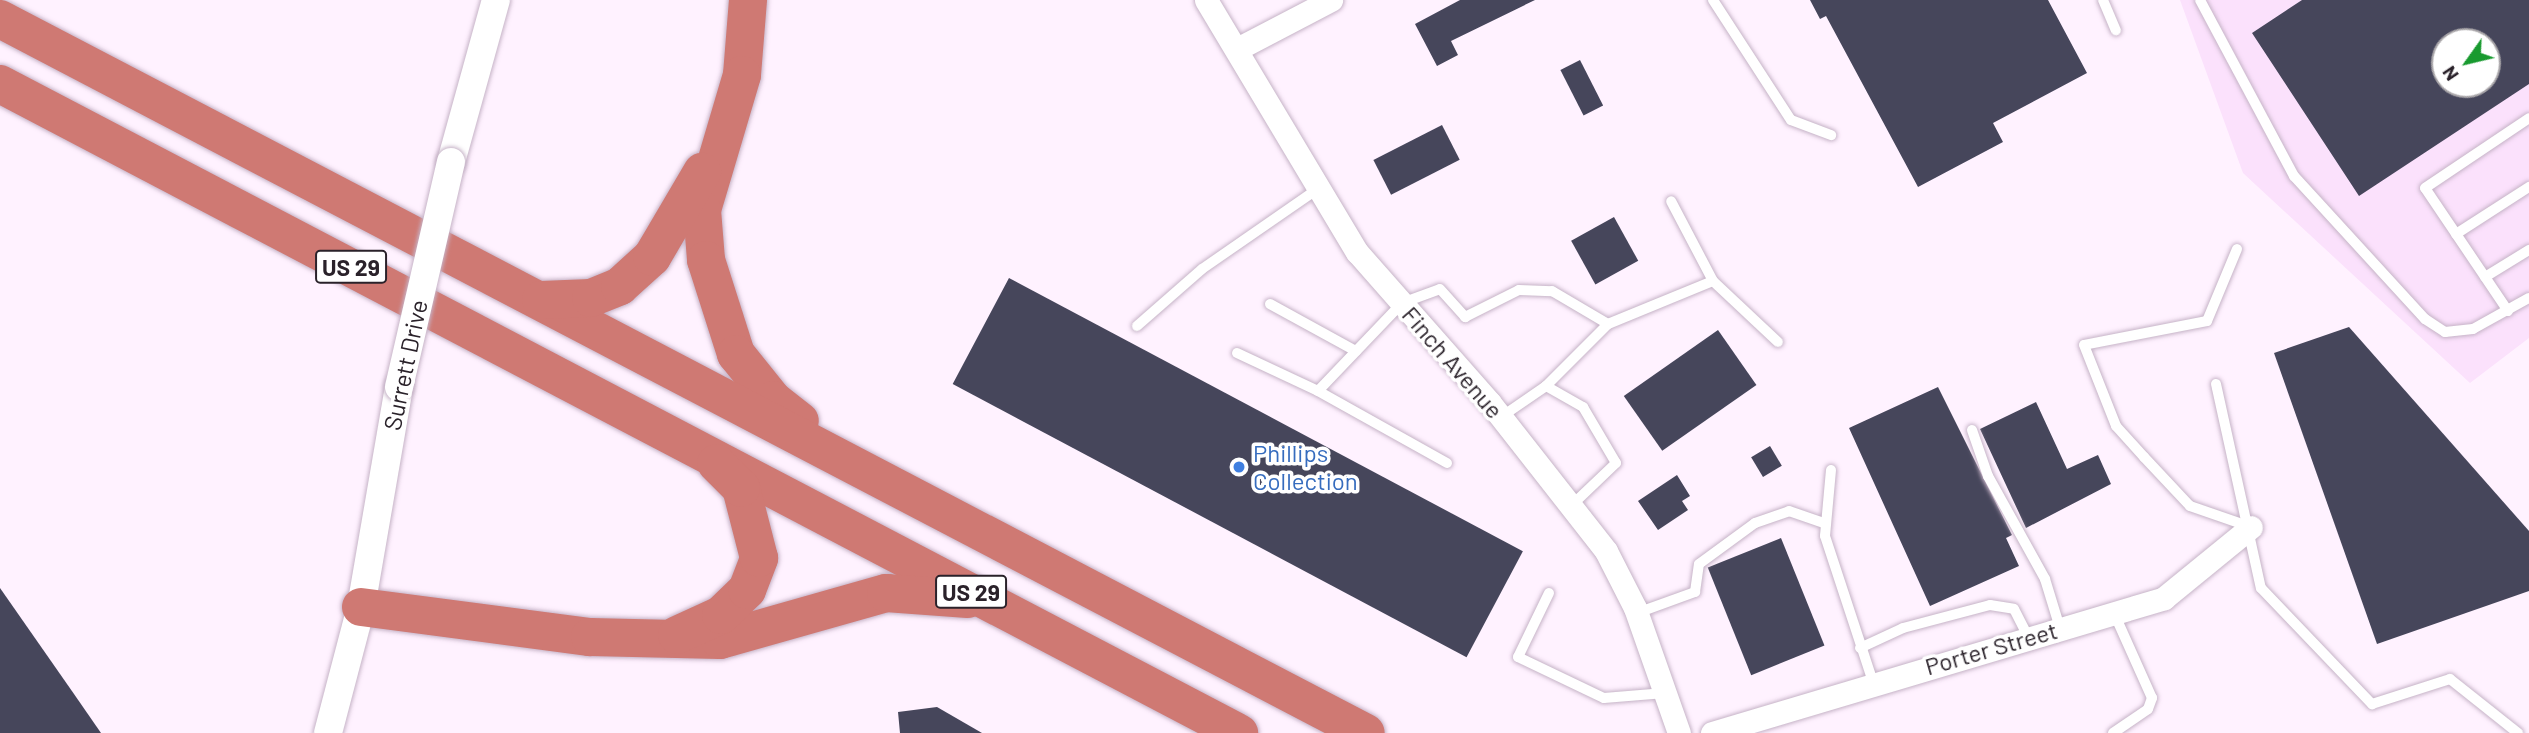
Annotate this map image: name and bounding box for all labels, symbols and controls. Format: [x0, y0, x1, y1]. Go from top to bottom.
north arrow [2431, 28, 2501, 98]
text: N [2437, 62, 2463, 86]
road number: US 29 [314, 248, 388, 286]
street label: Surrett Drive [377, 297, 433, 433]
street label: Finch Avenue [1397, 300, 1509, 424]
place label: Phillips Collection [1253, 439, 1358, 495]
marker: Phillips Collection [1231, 459, 1247, 475]
road number: US 29 [934, 572, 1008, 612]
street label: Porter Street [1922, 615, 2060, 681]

